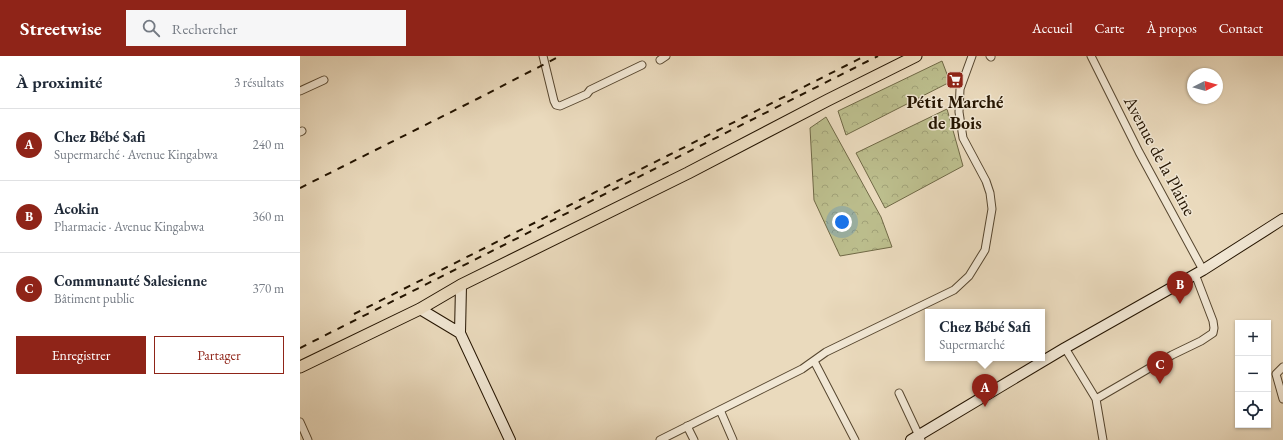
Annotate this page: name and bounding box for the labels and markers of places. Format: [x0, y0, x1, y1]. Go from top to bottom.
supermarket icon: Pétit Marché de Bois [945, 70, 965, 90]
place label: Pétit Marché de Bois [906, 90, 1004, 134]
pin: B [1167, 271, 1193, 304]
pin: C [1147, 351, 1173, 384]
pin: A [972, 374, 998, 407]

